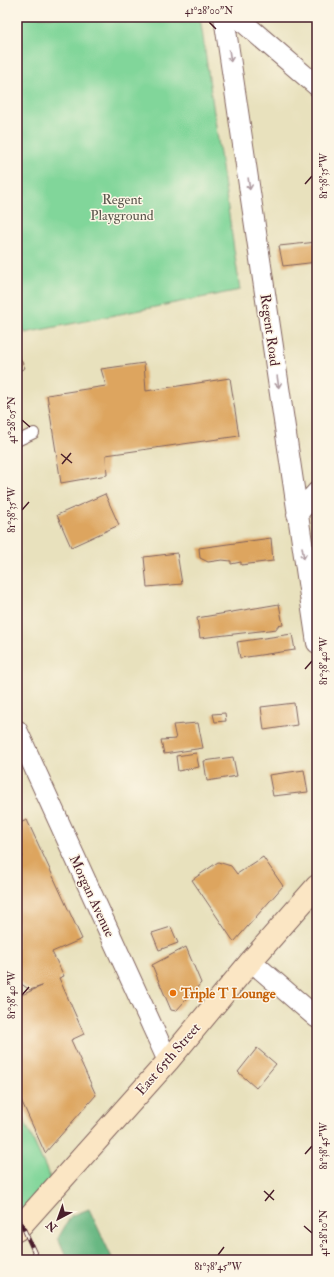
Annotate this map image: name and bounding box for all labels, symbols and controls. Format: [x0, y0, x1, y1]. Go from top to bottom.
text: 41°28'00"N [185, 5, 233, 17]
one-way arrow [226, 49, 234, 62]
text: 81°38'35"W [318, 152, 330, 199]
one-way arrow [245, 177, 253, 190]
park label: Regent Playground [90, 191, 154, 225]
street label: Regent Road [257, 293, 283, 367]
one-way arrow [274, 375, 282, 388]
text: 41°28'05"N [6, 396, 18, 444]
text: 81°38'35"W [6, 486, 18, 533]
one-way arrow [299, 546, 307, 559]
text: 81°38'40"W [318, 636, 330, 685]
street label: Morgan Avenue [66, 852, 118, 940]
text: 81°38'40"W [6, 970, 18, 1019]
place label: Triple T Lounge [180, 985, 276, 1003]
marker: Triple T Lounge [168, 988, 178, 998]
street label: East 65th Street [132, 1019, 204, 1099]
text: 81°38'45"W [318, 1122, 330, 1170]
north arrow [38, 1199, 78, 1239]
text: 41°28'10"N [318, 1210, 330, 1256]
text: N [43, 1217, 61, 1235]
text: 81°38'45"W [194, 1261, 242, 1273]

